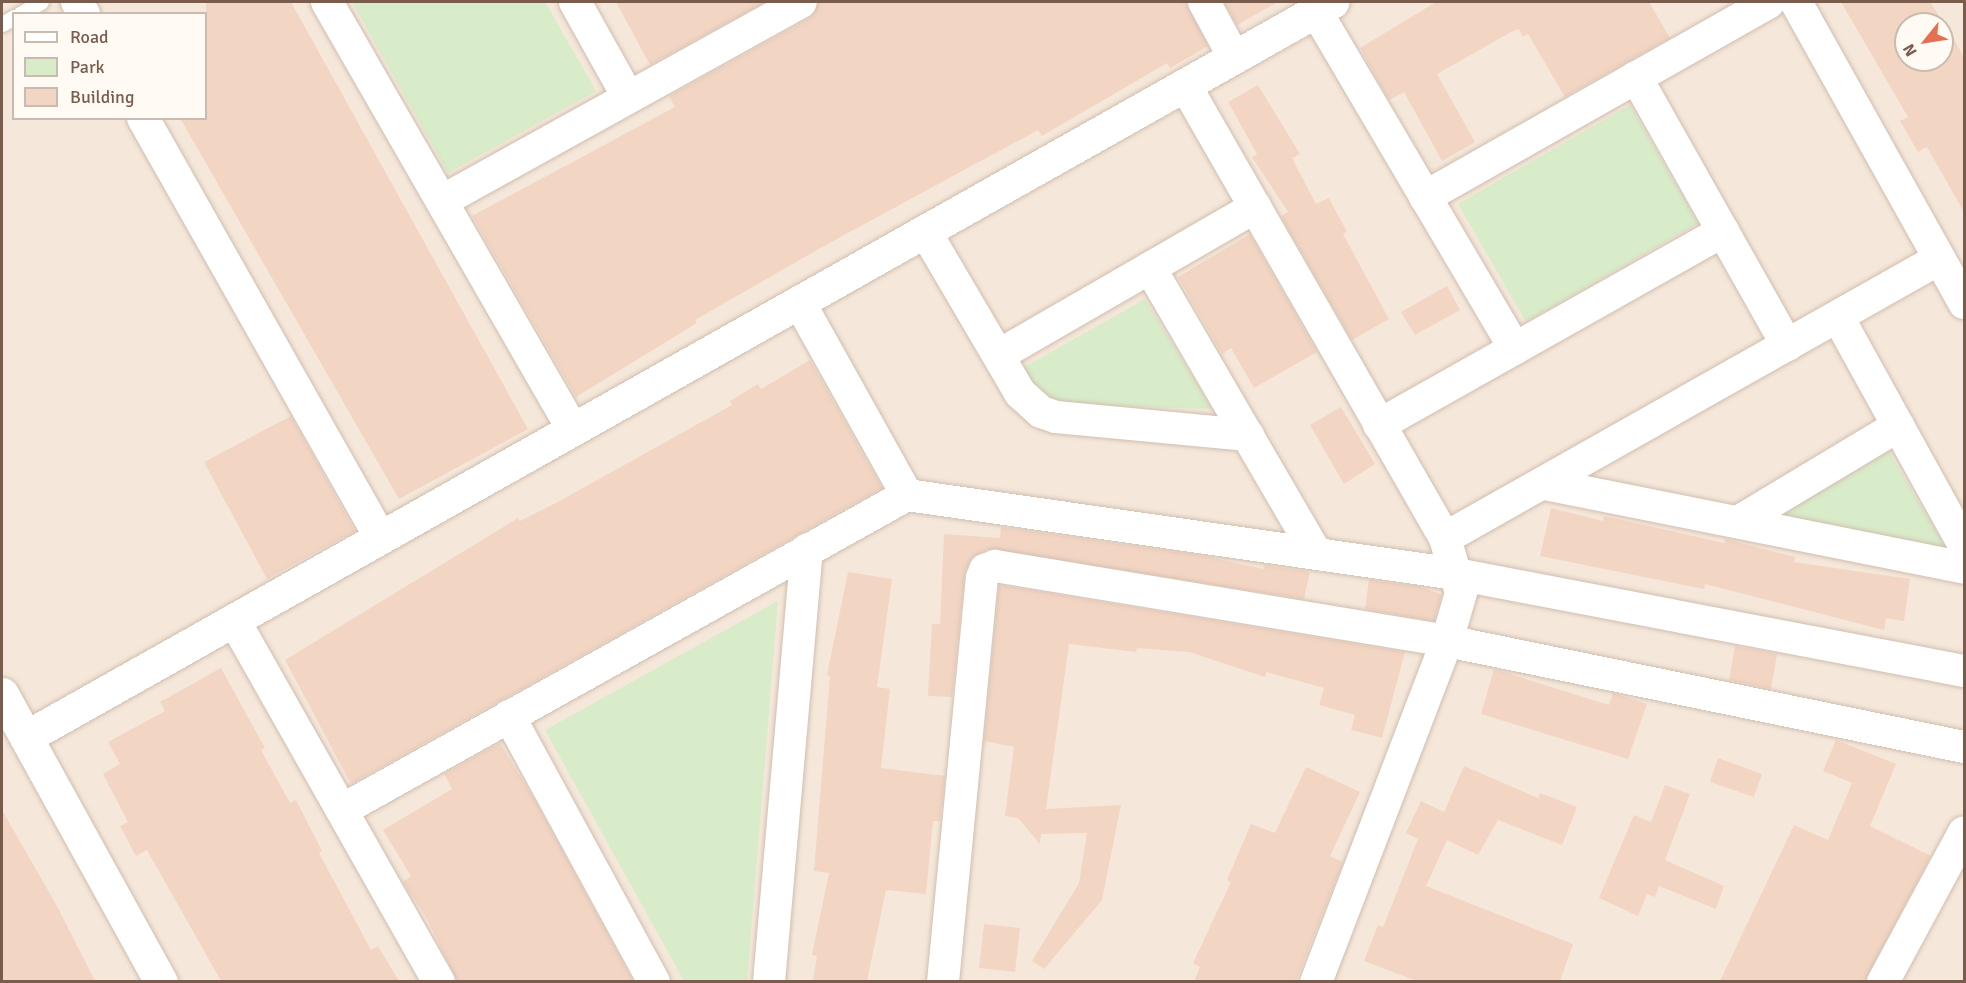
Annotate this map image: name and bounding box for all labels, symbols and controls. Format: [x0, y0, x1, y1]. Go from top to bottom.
legend [12, 12, 207, 120]
north arrow [1894, 12, 1954, 72]
text: Road [70, 26, 109, 48]
text: N [1899, 40, 1922, 60]
text: Park [70, 56, 105, 78]
text: Building [70, 86, 134, 108]

